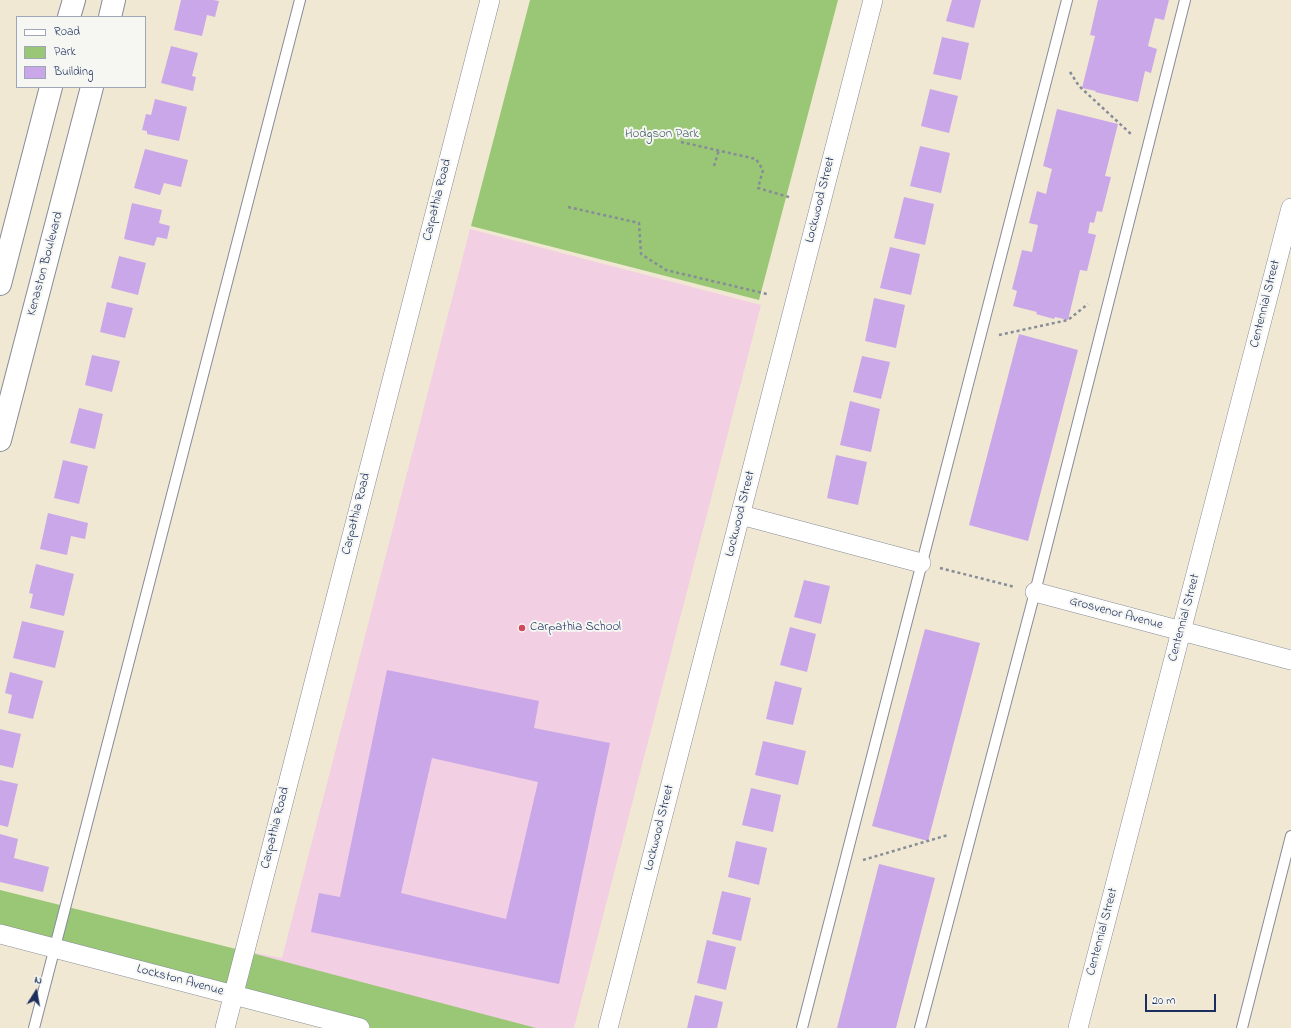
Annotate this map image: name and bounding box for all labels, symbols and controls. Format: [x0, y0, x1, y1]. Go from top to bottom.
legend [16, 16, 146, 88]
text: Road [54, 23, 80, 41]
text: Park [54, 43, 76, 61]
text: Building [54, 63, 93, 81]
park label: Hodgson Park [625, 127, 699, 143]
street label: Lockwood Street [803, 155, 839, 245]
street label: Carpathia Road [420, 158, 456, 242]
street label: Kenaston Boulevard [25, 210, 67, 318]
street label: Centennial Street [1248, 258, 1284, 350]
street label: Lockwood Street [723, 469, 759, 559]
street label: Carpathia Road [339, 472, 375, 556]
street label: Centennial Street [1166, 573, 1204, 663]
street label: Grosvenor Avenue [1068, 594, 1164, 634]
place label: Carpathia School [530, 620, 621, 636]
marker: Carpathia School [517, 623, 527, 633]
street label: Lockwood Street [642, 783, 678, 873]
street label: Carpathia Road [258, 786, 294, 870]
street label: Centennial Street [1084, 887, 1122, 977]
street label: Lockston Avenue [135, 962, 225, 1000]
north arrow [16, 972, 56, 1012]
text: N [33, 972, 43, 989]
scale bar [1147, 986, 1218, 1012]
text: 20 m [1152, 992, 1175, 1010]

